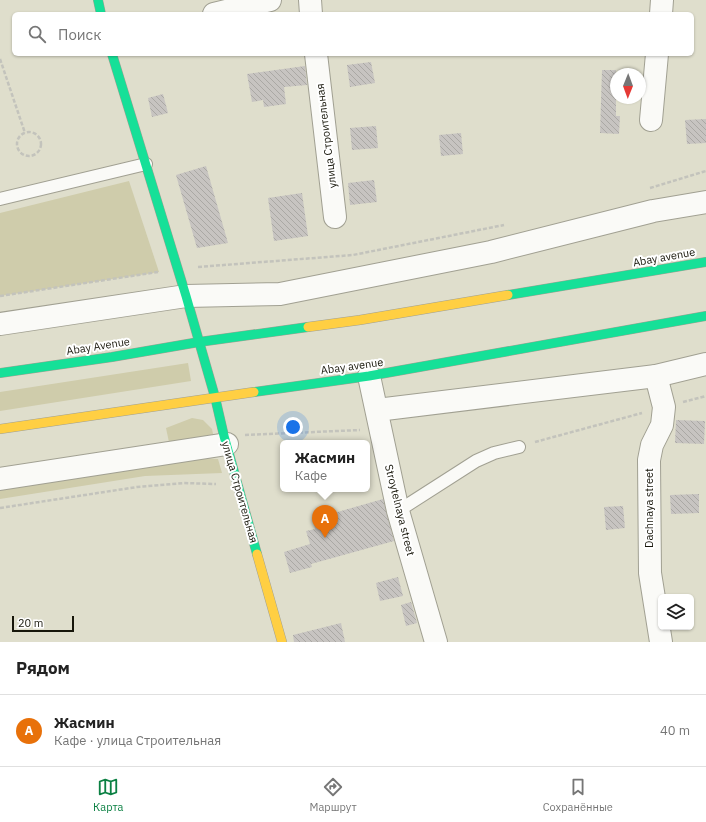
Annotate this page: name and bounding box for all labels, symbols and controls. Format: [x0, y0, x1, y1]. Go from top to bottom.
search box [12, 12, 694, 56]
icon: search [26, 23, 48, 45]
text: Поиск [58, 25, 101, 44]
north arrow [610, 68, 646, 104]
street label: улица Строительная [313, 83, 339, 189]
street label: Abay avenue [632, 245, 696, 269]
street label: Abay Avenue [65, 334, 131, 358]
street label: Abay avenue [320, 355, 384, 377]
your location [283, 417, 303, 437]
street label: улица Строительная [219, 439, 261, 545]
popup [280, 440, 370, 492]
text: Жасмин [295, 448, 355, 467]
street label: Stroytelnaya street [382, 463, 418, 557]
text: Кафе [295, 467, 327, 484]
street label: Dachnaya street [642, 468, 656, 548]
pin: A [312, 505, 338, 538]
map controls [658, 594, 694, 630]
button: layers [658, 594, 694, 630]
scale bar [12, 614, 74, 633]
text: 20 m [18, 616, 43, 630]
text: Рядом [16, 657, 70, 679]
text: Жасмин [54, 713, 115, 732]
text: A [25, 722, 33, 739]
text: 40 m [660, 722, 690, 739]
text: Кафе · улица Строительная [54, 732, 221, 749]
tab: Карта [93, 776, 123, 814]
tab: Маршрут [310, 776, 357, 814]
tab: Сохранённые [543, 776, 613, 814]

